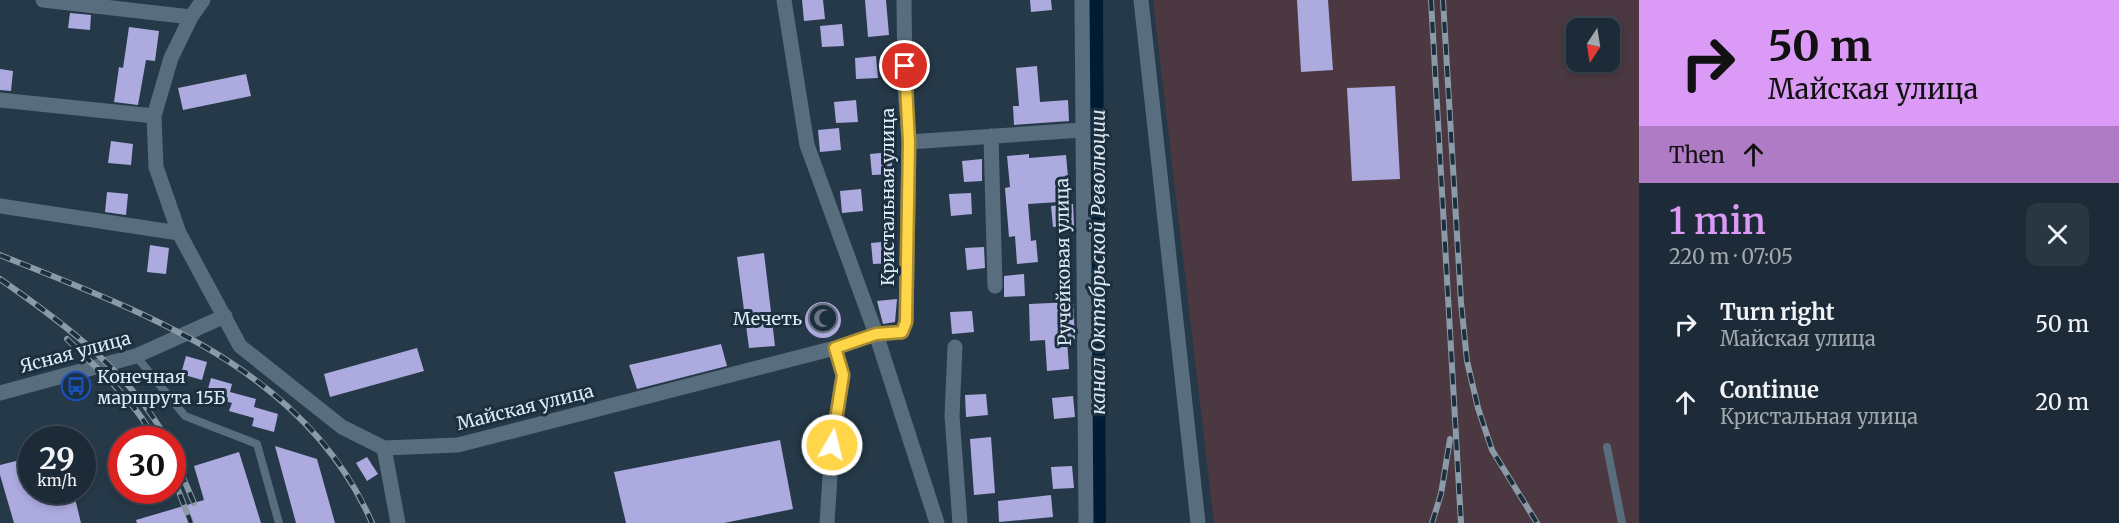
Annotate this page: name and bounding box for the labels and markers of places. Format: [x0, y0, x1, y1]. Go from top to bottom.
pin [879, 40, 930, 91]
mosque icon: Мечеть [807, 302, 839, 334]
place label: Мечеть [733, 307, 802, 330]
place label: Конечная маршрута 15Б [97, 365, 226, 409]
bus stop icon: Конечная маршрута 15Б [60, 370, 92, 402]

